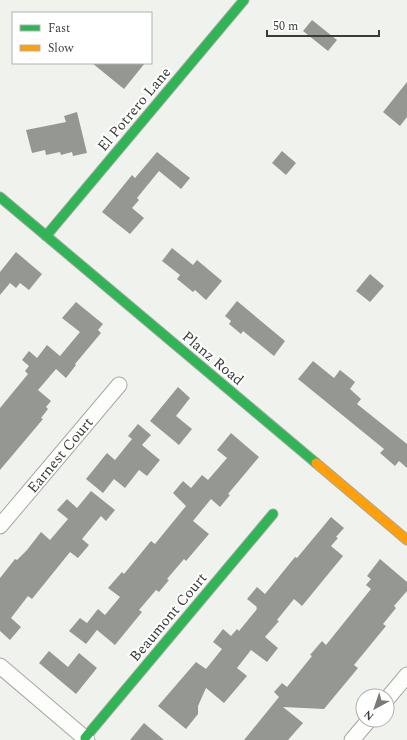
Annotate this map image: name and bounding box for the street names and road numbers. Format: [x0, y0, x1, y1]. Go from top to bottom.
street label: El Potrero Lane [92, 62, 177, 157]
street label: Planz Road [177, 326, 249, 391]
street label: Earnest Court [22, 412, 99, 498]
street label: Beaumont Court [124, 568, 213, 667]

